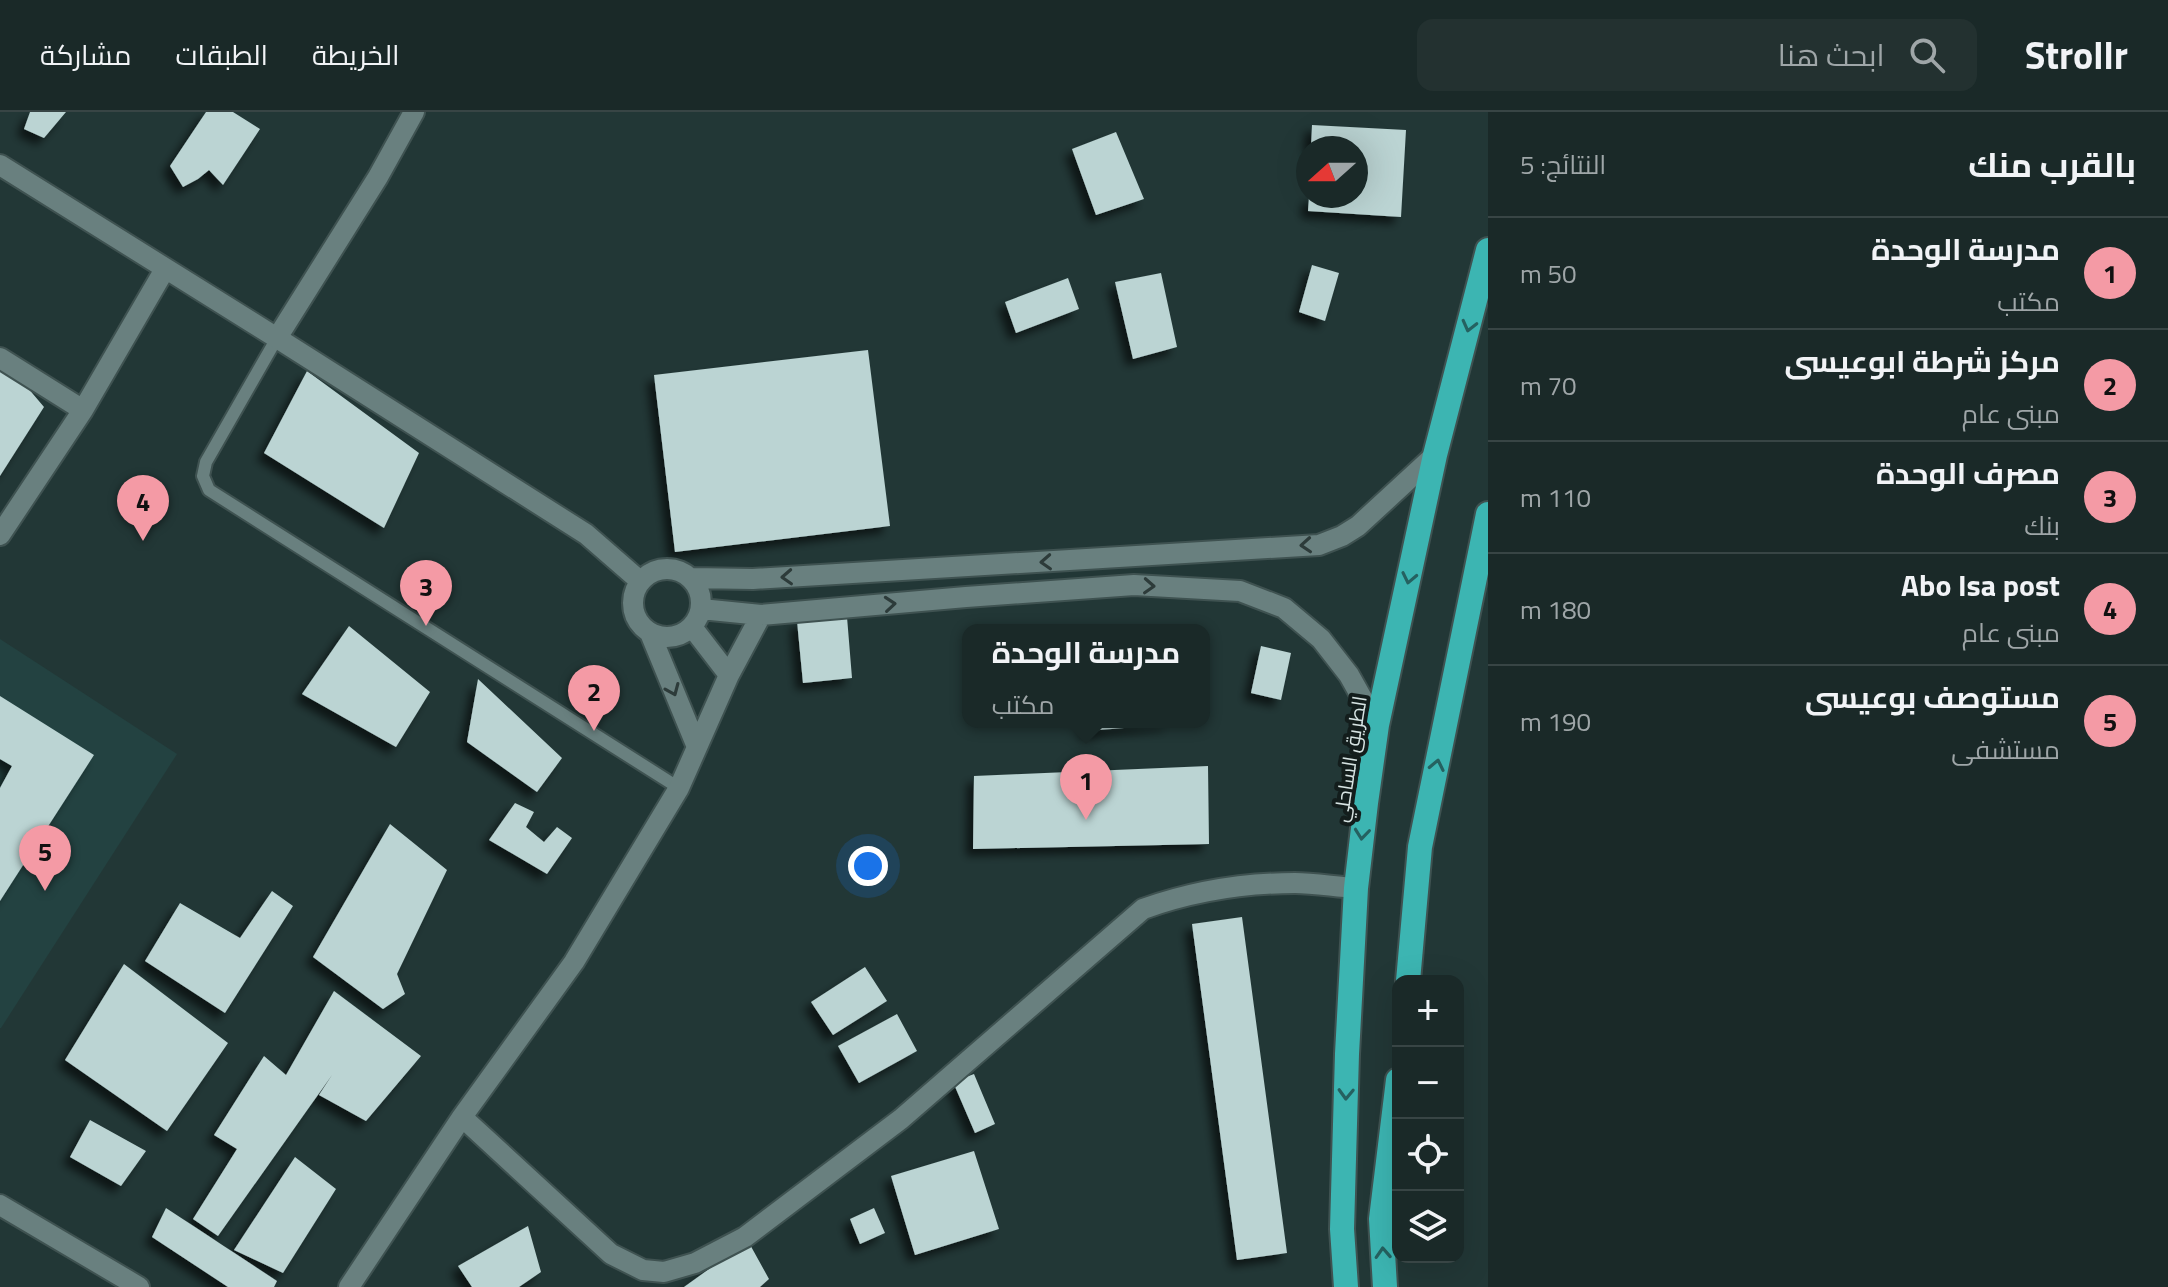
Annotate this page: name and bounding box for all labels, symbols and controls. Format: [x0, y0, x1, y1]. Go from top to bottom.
search box [1417, 19, 1977, 91]
text: Strollr [2025, 26, 2128, 84]
text: ابحث هنا [1778, 32, 1885, 78]
text: مشاركة [40, 33, 131, 76]
text: الطبقات [175, 33, 268, 76]
text: الخريطة [312, 33, 399, 76]
icon: search [1905, 33, 1949, 77]
north arrow [1296, 136, 1368, 208]
text: بالقرب منك [1968, 138, 2136, 190]
text: النتائج: 5 [1520, 145, 1606, 184]
text: مدرسة الوحدة [1871, 226, 2060, 272]
text: 50 m [1520, 254, 1577, 293]
text: 1 [2103, 254, 2117, 293]
text: مكتب [1997, 282, 2060, 321]
one-way arrow [1461, 318, 1478, 332]
text: مركز شرطة ابوعيسى [1785, 338, 2060, 384]
text: 70 m [1520, 366, 1577, 405]
text: 2 [2103, 366, 2117, 405]
text: مبنى عام [1962, 394, 2060, 433]
text: مصرف الوحدة [1876, 450, 2060, 496]
pin: 4 [117, 475, 169, 541]
text: 110 m [1520, 478, 1591, 517]
text: 3 [2103, 478, 2117, 517]
text: بنك [2024, 506, 2060, 545]
one-way arrow [1299, 536, 1312, 553]
one-way arrow [1039, 553, 1052, 570]
pin: 3 [400, 560, 452, 626]
text: Abo Isa post [1901, 562, 2060, 608]
one-way arrow [780, 569, 793, 586]
one-way arrow [1401, 571, 1418, 585]
one-way arrow [1143, 578, 1156, 595]
text: 180 m [1520, 590, 1591, 629]
text: 4 [2103, 590, 2117, 629]
one-way arrow [884, 596, 897, 613]
text: مبنى عام [1962, 613, 2060, 652]
popup [962, 624, 1210, 728]
text: مدرسة الوحدة [992, 629, 1180, 675]
pin: 2 [568, 665, 620, 731]
text: مستوصف بوعيسى [1805, 674, 2060, 720]
one-way arrow [664, 682, 680, 696]
text: مكتب [992, 685, 1054, 724]
street label: الطريق الساحلي [1324, 694, 1376, 824]
text: 190 m [1520, 702, 1591, 741]
text: 5 [2103, 702, 2117, 741]
text: مستشفى [1951, 730, 2060, 769]
pin: 1 [1060, 754, 1112, 820]
one-way arrow [1427, 758, 1444, 772]
pin: 5 [19, 825, 71, 891]
one-way arrow [1354, 828, 1371, 841]
your location [848, 846, 888, 886]
map controls [1392, 975, 1464, 1263]
button: + [1392, 975, 1464, 1047]
button: − [1392, 1047, 1464, 1119]
one-way arrow [1337, 1088, 1354, 1101]
button: locate [1392, 1119, 1464, 1191]
button: layers [1392, 1191, 1464, 1263]
one-way arrow [1375, 1246, 1392, 1259]

